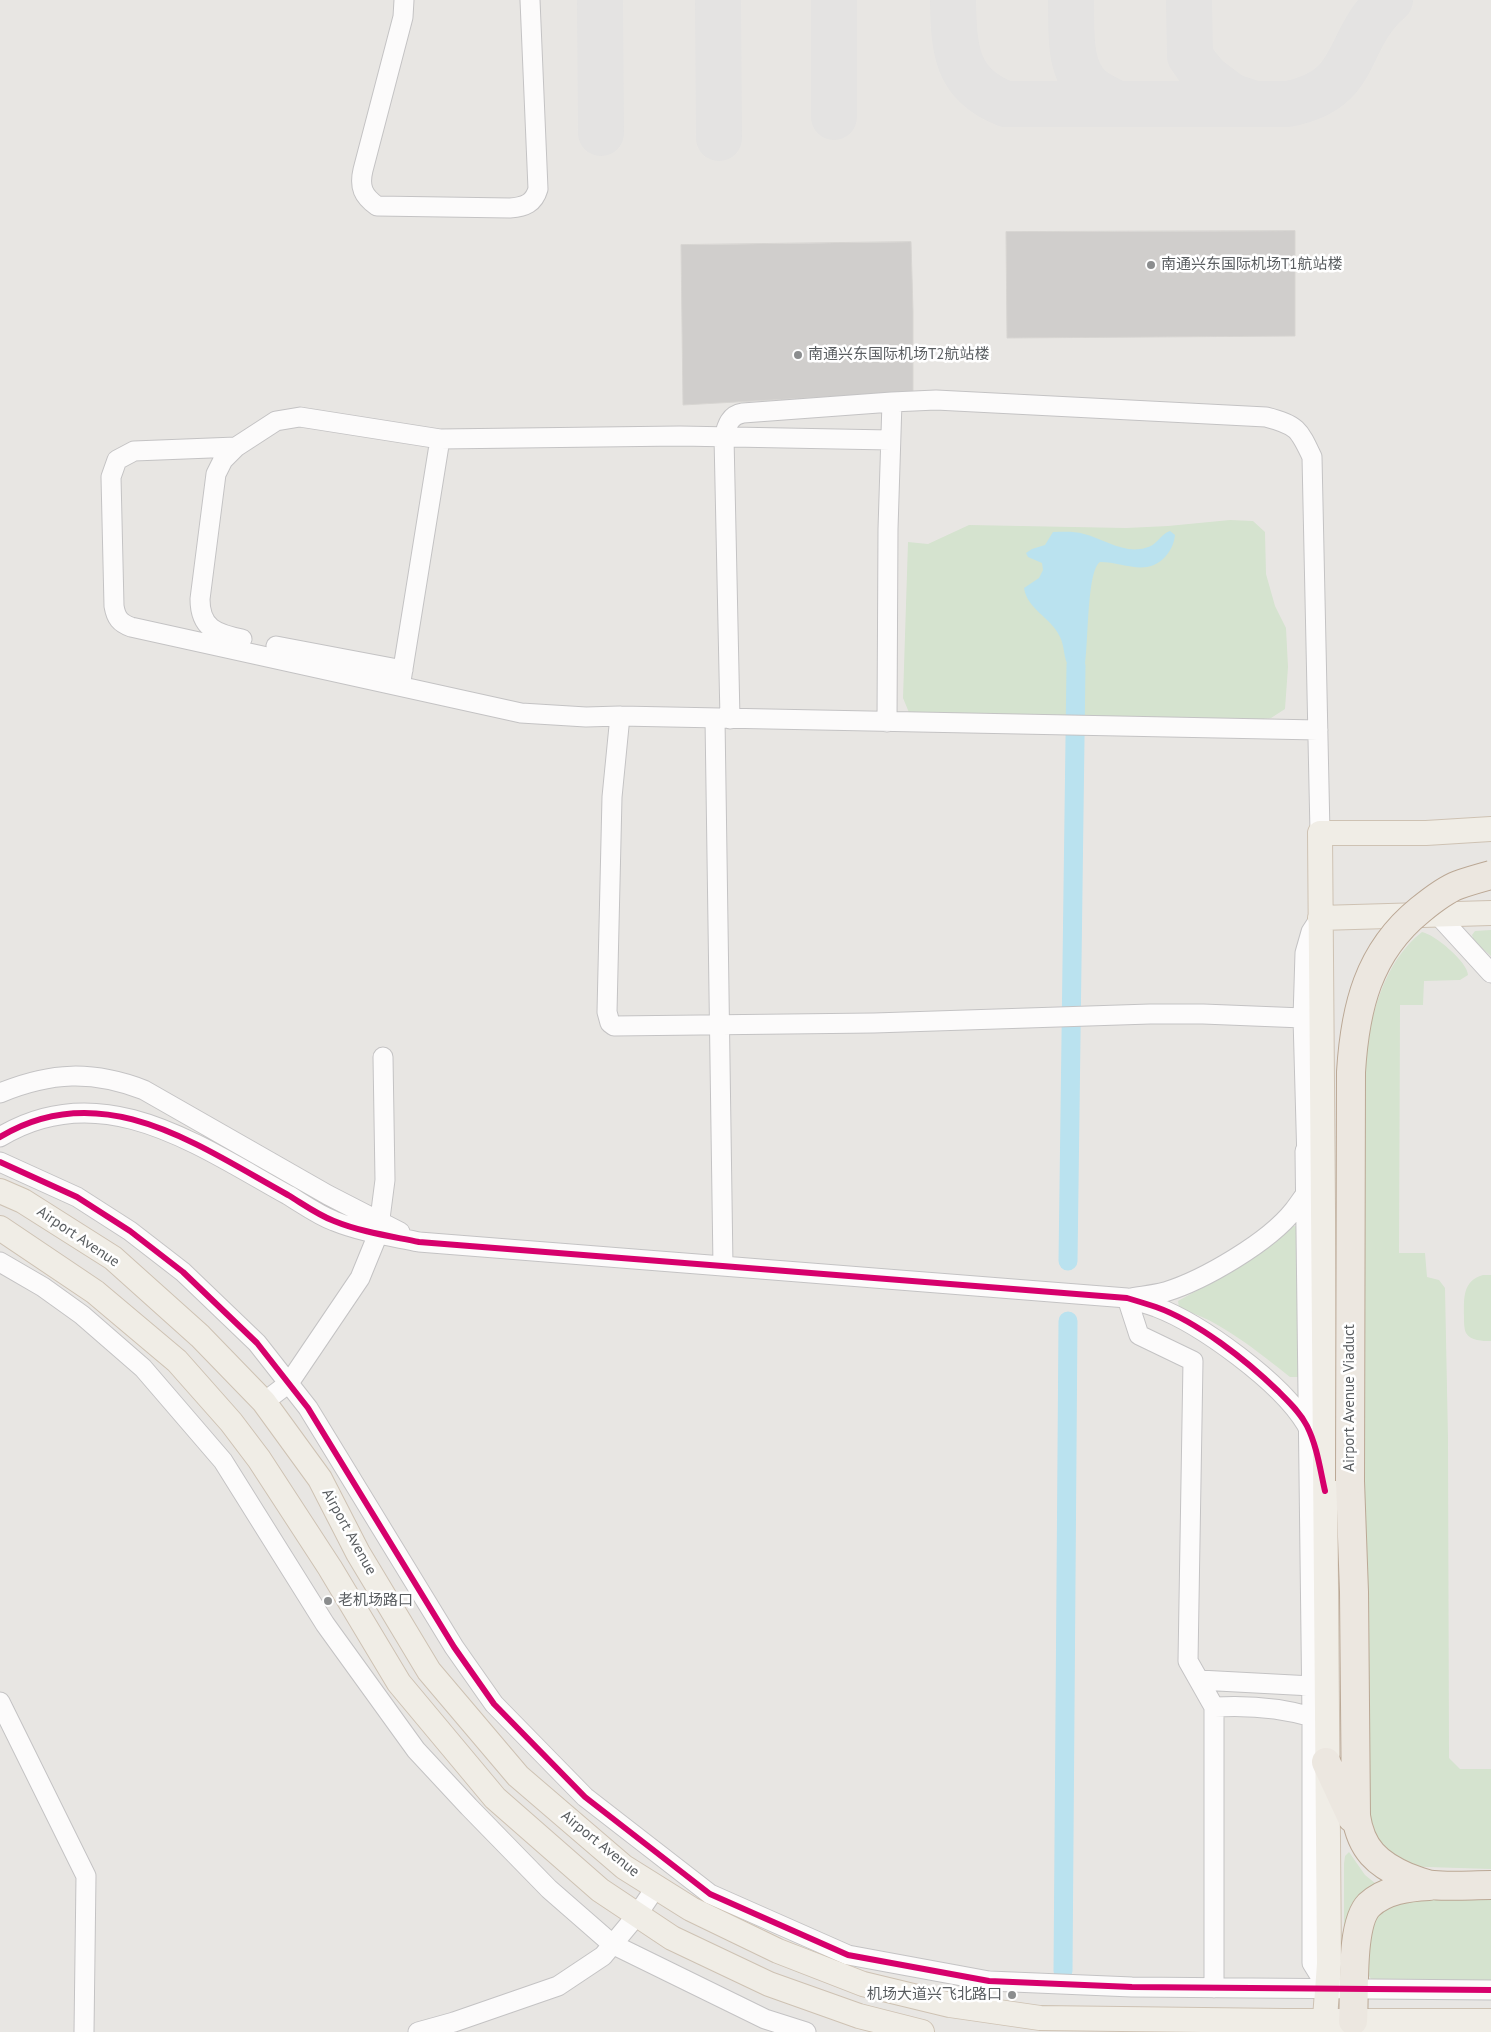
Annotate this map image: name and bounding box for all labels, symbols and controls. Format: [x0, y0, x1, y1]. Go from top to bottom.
place label: 南通兴东国际机场T1航站楼 [1161, 256, 1342, 274]
marker: 南通兴东国际机场T1航站楼 [1145, 259, 1157, 271]
place label: 南通兴东国际机场T2航站楼 [808, 346, 989, 364]
marker: 南通兴东国际机场T2航站楼 [792, 349, 804, 361]
street label: Airport Avenue [33, 1203, 123, 1271]
street label: Airport Avenue Viaduct [1341, 1324, 1359, 1472]
street label: Airport Avenue [318, 1486, 380, 1578]
place label: 老机场路口 [338, 1592, 413, 1610]
marker: 老机场路口 [322, 1595, 334, 1607]
street label: Airport Avenue [557, 1807, 643, 1881]
place label: 机场大道兴飞北路口 [867, 1986, 1002, 2004]
marker: 机场大道兴飞北路口 [1006, 1989, 1018, 2001]

